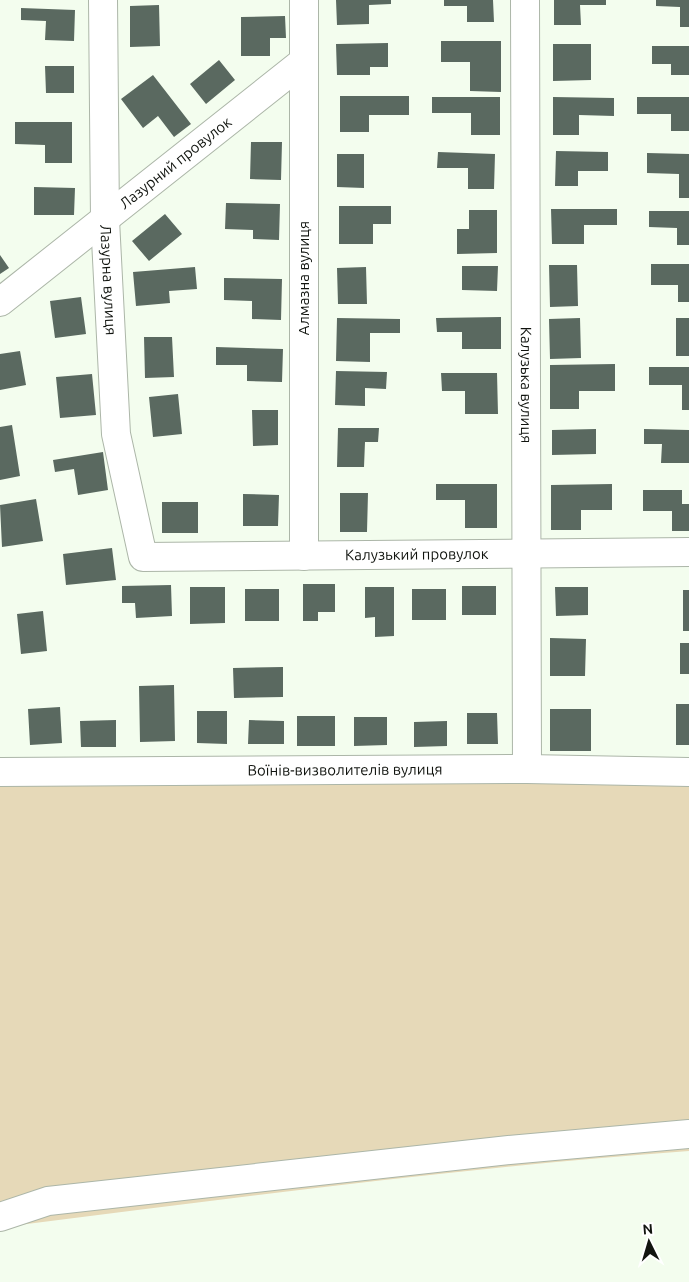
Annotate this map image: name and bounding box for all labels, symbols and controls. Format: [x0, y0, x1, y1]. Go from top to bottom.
street label: Лазурний провулок [116, 113, 235, 212]
street label: Алмазна вулиця [295, 221, 312, 335]
street label: Лазурна вулиця [97, 224, 120, 336]
street label: Калузька вулиця [518, 327, 535, 443]
street label: Калузький провулок [345, 545, 489, 563]
street label: Воїнів-визволителів вулиця [247, 760, 443, 779]
north arrow [624, 1217, 674, 1267]
text: N [642, 1221, 654, 1237]

